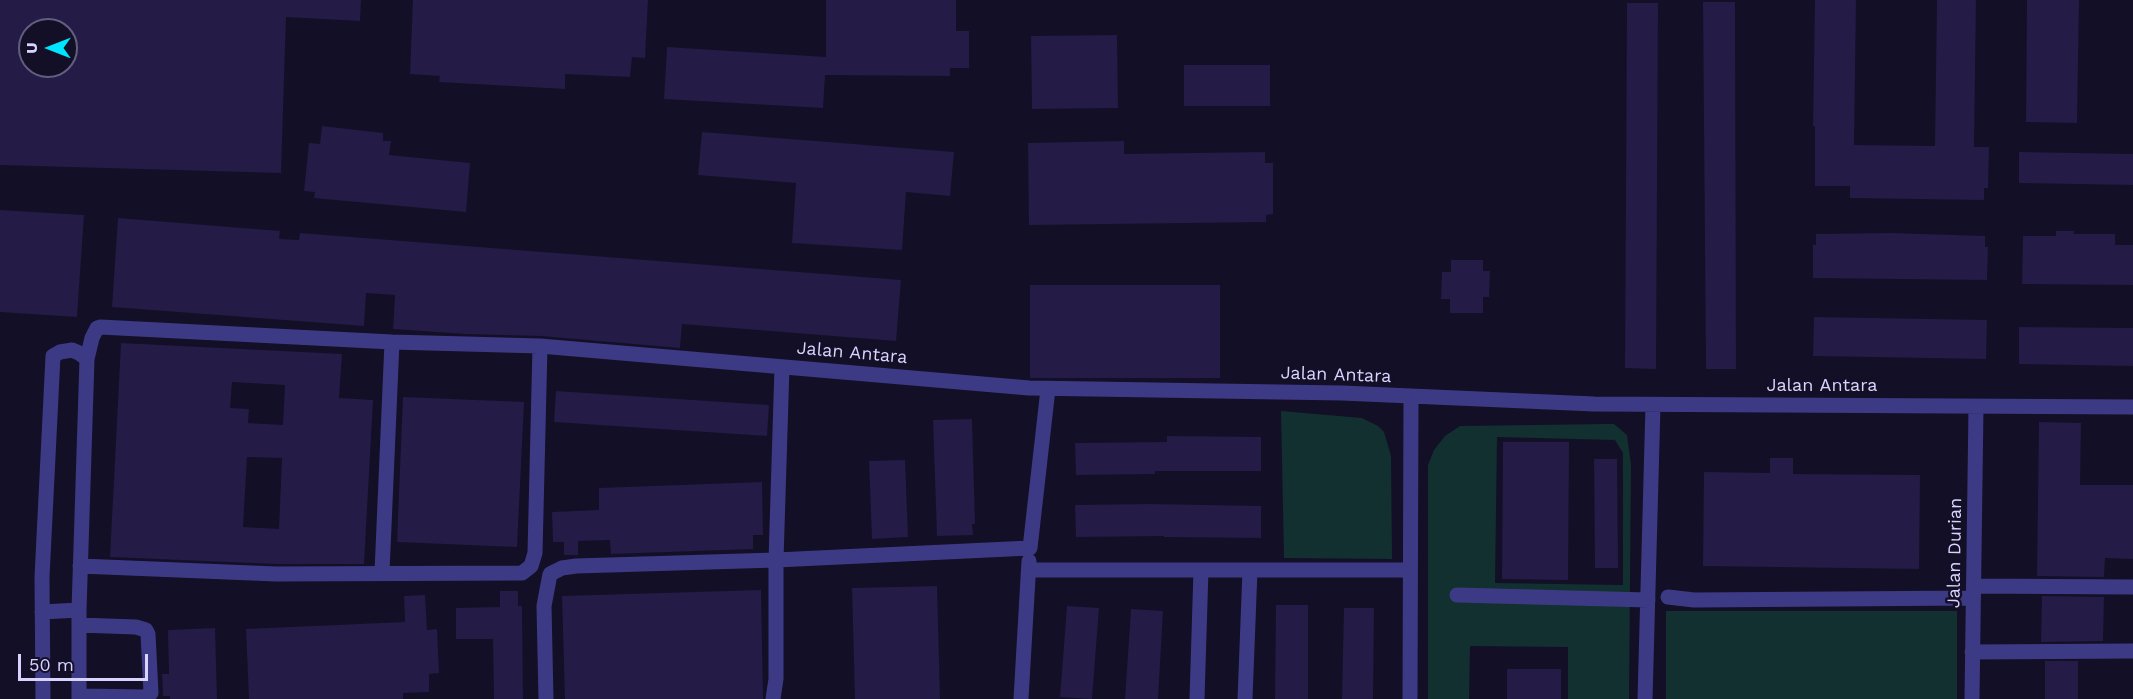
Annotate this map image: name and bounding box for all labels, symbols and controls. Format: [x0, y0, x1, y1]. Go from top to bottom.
north arrow [18, 18, 78, 78]
text: U [22, 42, 41, 54]
street label: Jalan Antara [796, 337, 908, 369]
street label: Jalan Antara [1280, 362, 1392, 388]
street label: Jalan Antara [1767, 375, 1877, 397]
street label: Jalan Durian [1943, 498, 1967, 608]
scale bar [21, 642, 152, 680]
text: 50 m [29, 654, 74, 675]

